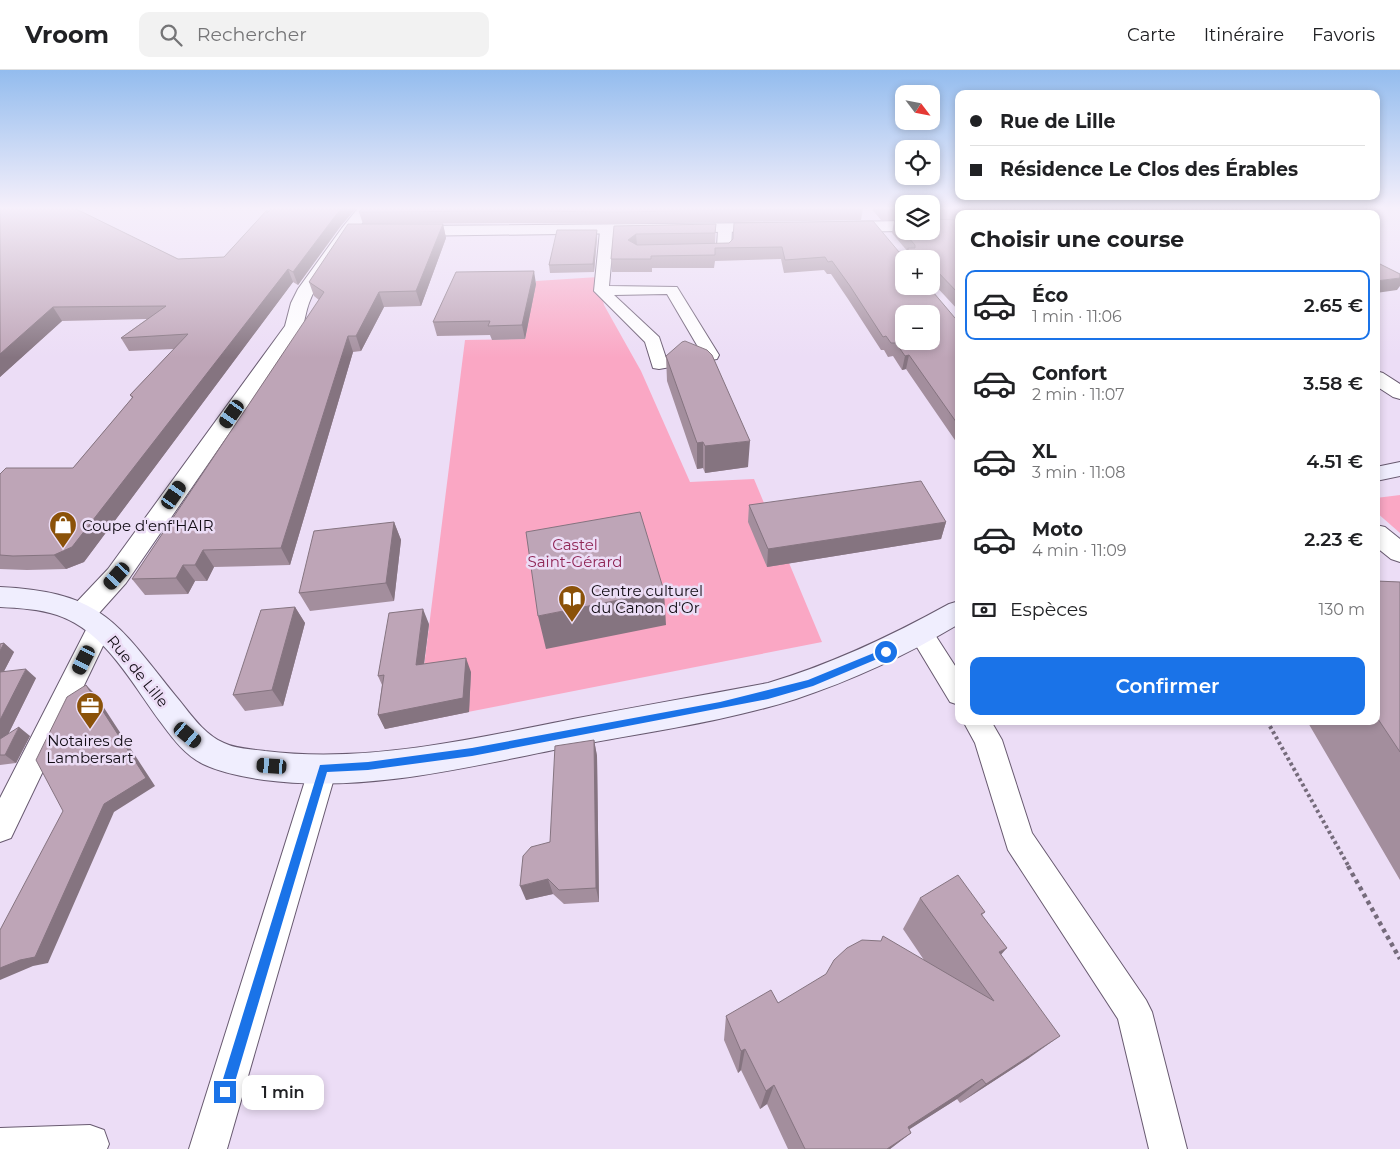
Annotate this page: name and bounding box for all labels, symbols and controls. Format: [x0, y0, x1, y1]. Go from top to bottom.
search box [139, 12, 489, 57]
text: Vroom [25, 20, 109, 49]
icon: search [157, 21, 185, 49]
text: Rechercher [197, 23, 307, 46]
text: Carte [1127, 24, 1176, 46]
text: Itinéraire [1204, 24, 1284, 46]
text: Favoris [1312, 24, 1375, 46]
north arrow [895, 85, 940, 130]
map controls [895, 85, 940, 350]
text: Rue de Lille [1000, 110, 1116, 133]
button: locate [895, 140, 940, 185]
text: Résidence Le Clos des Érables [1000, 158, 1298, 181]
button: layers [895, 195, 940, 240]
text: Choisir une course [970, 226, 1184, 253]
button: + [895, 250, 940, 295]
icon: car [972, 283, 1017, 328]
text: Éco [1032, 284, 1068, 307]
text: 2.65 € [1304, 294, 1363, 317]
button: − [895, 305, 940, 350]
text: 1 min · 11:06 [1032, 307, 1122, 326]
icon: car [972, 361, 1017, 406]
text: Confort [1032, 362, 1107, 385]
text: 3.58 € [1303, 372, 1363, 395]
text: 2 min · 11:07 [1032, 385, 1125, 404]
car [217, 397, 246, 431]
icon: car [972, 439, 1017, 484]
text: XL [1032, 440, 1057, 463]
text: 4.51 € [1306, 450, 1363, 473]
text: 3 min · 11:08 [1032, 463, 1125, 482]
car [159, 478, 188, 512]
shop icon: Coupe d'enf'HAIR [48, 510, 78, 549]
place label: Coupe d'enf'HAIR [82, 516, 214, 535]
icon: car [972, 517, 1017, 562]
text: Moto [1032, 518, 1083, 541]
text: 2.23 € [1304, 528, 1363, 551]
park label: Castel Saint-Gérard [528, 535, 622, 571]
text: 4 min · 11:09 [1032, 541, 1127, 560]
car [101, 560, 132, 592]
place label: Centre culturel du Canon d'Or [591, 581, 703, 617]
library icon: Centre culturel du Canon d'Or [557, 584, 587, 623]
icon: cash [970, 596, 998, 624]
text: Espèces [1010, 598, 1087, 621]
text: 130 m [1318, 600, 1365, 619]
street label: Rue de Lille [103, 631, 173, 711]
route start [875, 641, 897, 663]
car [70, 643, 97, 677]
button: Confirmer [970, 657, 1365, 715]
office icon: Notaires de Lambersart [75, 691, 105, 730]
car [171, 720, 204, 750]
place label: Notaires de Lambersart [46, 731, 134, 767]
car [256, 757, 287, 775]
callout: 1 min [242, 1074, 325, 1110]
route end [214, 1081, 236, 1103]
text: 1 min [262, 1083, 304, 1102]

